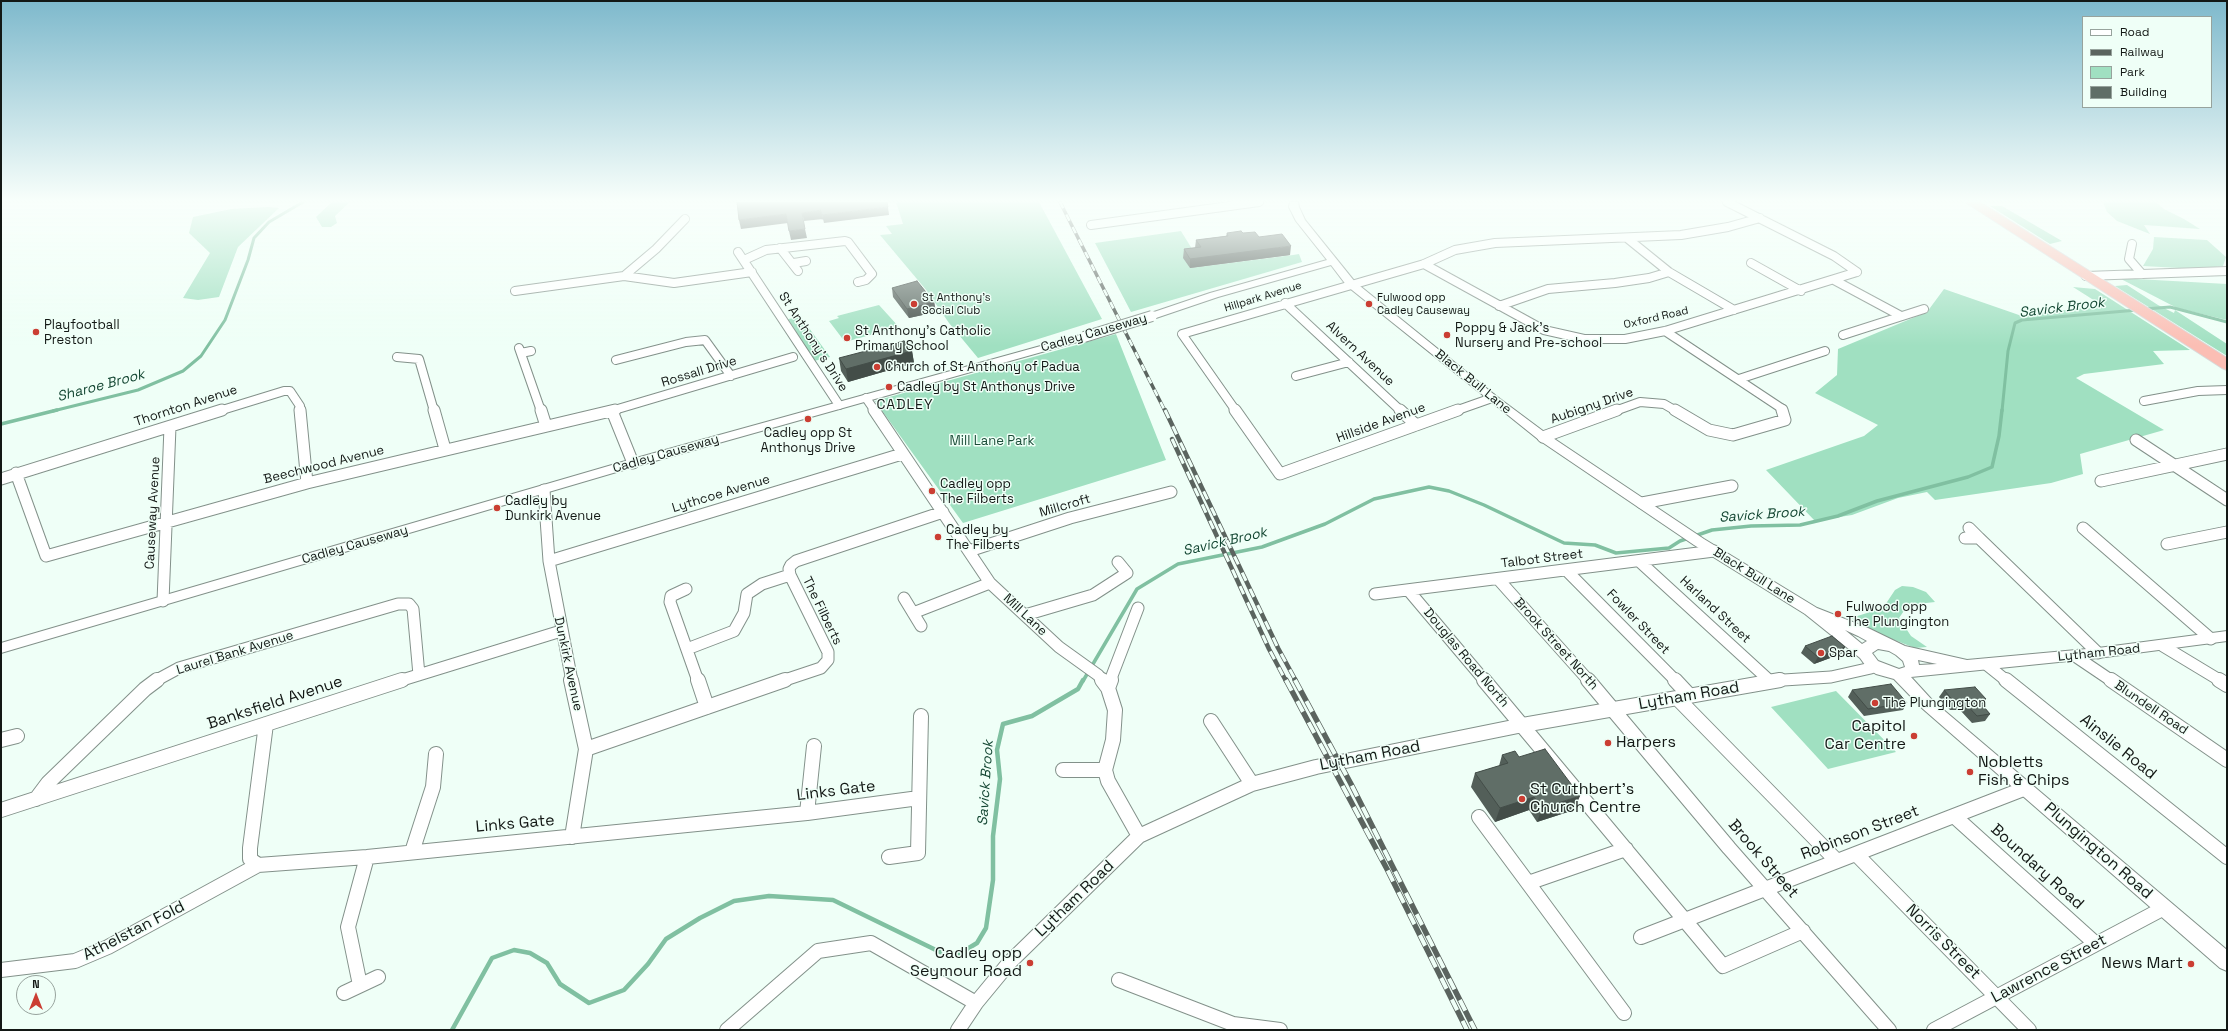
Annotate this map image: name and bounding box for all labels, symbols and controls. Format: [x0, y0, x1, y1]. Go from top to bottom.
legend [2082, 16, 2212, 108]
text: Road [2120, 24, 2149, 40]
text: Railway [2120, 44, 2164, 60]
text: Park [2120, 64, 2145, 80]
text: Building [2120, 84, 2167, 100]
street label: Hillpark Avenue [1223, 279, 1303, 315]
street label: St Anthony's Drive [775, 289, 851, 395]
place label: St Anthony's Social Club [922, 291, 991, 317]
place label: Fulwood opp Cadley Causeway [1377, 291, 1470, 317]
water label: Savick Brook [2018, 294, 2106, 322]
marker: St Anthony's Social Club [909, 299, 919, 309]
marker: Fulwood opp Cadley Causeway [1364, 299, 1374, 309]
street label: Oxford Road [1622, 304, 1690, 332]
street label: Cadley Causeway [1039, 310, 1149, 356]
place label: Playfootball Preston [44, 317, 120, 348]
street label: Alvern Avenue [1323, 318, 1397, 390]
place label: Poppy & Jack's Nursery and Pre-school [1455, 320, 1602, 351]
place label: St Anthony's Catholic Primary School [855, 323, 991, 354]
marker: Playfootball Preston [31, 327, 41, 337]
marker: Poppy & Jack's Nursery and Pre-school [1442, 330, 1452, 340]
marker: St Anthony's Catholic Primary School [842, 333, 852, 343]
street label: Black Bull Lane [1432, 346, 1514, 418]
street label: Rossall Drive [659, 353, 739, 391]
place label: Church of St Anthony of Padua [885, 359, 1080, 375]
marker: Church of St Anthony of Padua [872, 362, 882, 372]
water label: Sharoe Brook [55, 366, 147, 406]
place label: Cadley by St Anthonys Drive [897, 379, 1075, 395]
street label: Thornton Avenue [133, 382, 239, 430]
marker: Cadley by St Anthonys Drive [884, 382, 894, 392]
street label: Aubigny Drive [1549, 385, 1635, 427]
district label: CADLEY [876, 397, 934, 413]
street label: Hillside Avenue [1334, 400, 1428, 446]
marker: Cadley opp St Anthonys Drive [803, 414, 813, 424]
place label: Cadley opp St Anthonys Drive [760, 425, 856, 456]
street label: Cadley Causeway [611, 431, 721, 477]
park label: Mill Lane Park [950, 433, 1034, 449]
street label: Beechwood Avenue [262, 442, 386, 488]
street label: Causeway Avenue [142, 456, 164, 570]
street label: Lythcoe Avenue [670, 472, 772, 516]
place label: Cadley opp The Filberts [940, 476, 1014, 507]
marker: Cadley opp The Filberts [927, 486, 937, 496]
street label: Millcroft [1038, 491, 1092, 521]
place label: Cadley by Dunkirk Avenue [505, 493, 601, 524]
marker: Cadley by Dunkirk Avenue [492, 503, 502, 513]
water label: Savick Brook [1719, 504, 1805, 526]
street label: Cadley Causeway [300, 522, 410, 568]
place label: Cadley by The Filberts [946, 522, 1020, 553]
water label: Savick Brook [1181, 524, 1269, 560]
marker: Cadley by The Filberts [933, 532, 943, 542]
street label: Black Bull Lane [1710, 545, 1798, 607]
street label: Talbot Street [1500, 546, 1584, 572]
street label: Harland Street [1676, 573, 1754, 647]
street label: The Filberts [799, 574, 845, 648]
street label: Fowler Street [1603, 586, 1673, 658]
street label: Mill Lane [1000, 591, 1050, 639]
street label: Brook Street North [1511, 595, 1601, 693]
place label: Fulwood opp The Plungington [1846, 599, 1949, 630]
street label: Douglas Road North [1420, 605, 1512, 711]
marker: Fulwood opp The Plungington [1833, 609, 1843, 619]
street label: Dunkirk Avenue [550, 615, 586, 713]
street label: Laurel Bank Avenue [175, 628, 295, 678]
street label: Lytham Road [2057, 641, 2141, 665]
place label: Spar [1829, 645, 1858, 661]
marker: Spar [1816, 648, 1826, 658]
street label: Banksfield Avenue [205, 672, 345, 734]
street label: Lytham Road [1637, 678, 1741, 714]
street label: Blundell Road [2111, 678, 2191, 738]
place label: The Plungington [1883, 695, 1986, 711]
marker: The Plungington [1870, 698, 1880, 708]
street label: Ainslie Road [2076, 710, 2160, 784]
place label: Capitol Car Centre [1824, 717, 1906, 755]
marker: Capitol Car Centre [1909, 731, 1919, 741]
place label: Harpers [1616, 733, 1676, 753]
street label: Lytham Road [1318, 737, 1422, 775]
marker: Harpers [1603, 738, 1613, 748]
water label: Savick Brook [975, 740, 997, 826]
place label: Nobletts Fish & Chips [1978, 753, 2069, 791]
marker: Nobletts Fish & Chips [1965, 767, 1975, 777]
street label: Links Gate [796, 777, 876, 805]
place label: St Cuthbert's Church Centre [1530, 780, 1641, 818]
marker: St Cuthbert's Church Centre [1517, 794, 1527, 804]
street label: Plungington Road [2040, 799, 2156, 903]
street label: Robinson Street [1798, 802, 1922, 864]
street label: Links Gate [475, 811, 555, 837]
street label: Brook Street [1724, 816, 1802, 902]
street label: Boundary Road [1986, 820, 2088, 914]
street label: Lytham Road [1032, 857, 1118, 941]
street label: Athelstan Fold [80, 897, 188, 965]
street label: Norris Street [1902, 901, 1984, 983]
street label: Lawrence Street [1988, 931, 2110, 1007]
place label: Cadley opp Seymour Road [910, 944, 1022, 982]
place label: News Mart [2101, 954, 2183, 974]
marker: Cadley opp Seymour Road [1025, 958, 1035, 968]
marker: News Mart [2186, 959, 2196, 969]
north arrow [16, 975, 56, 1015]
text: N [32, 977, 40, 991]

